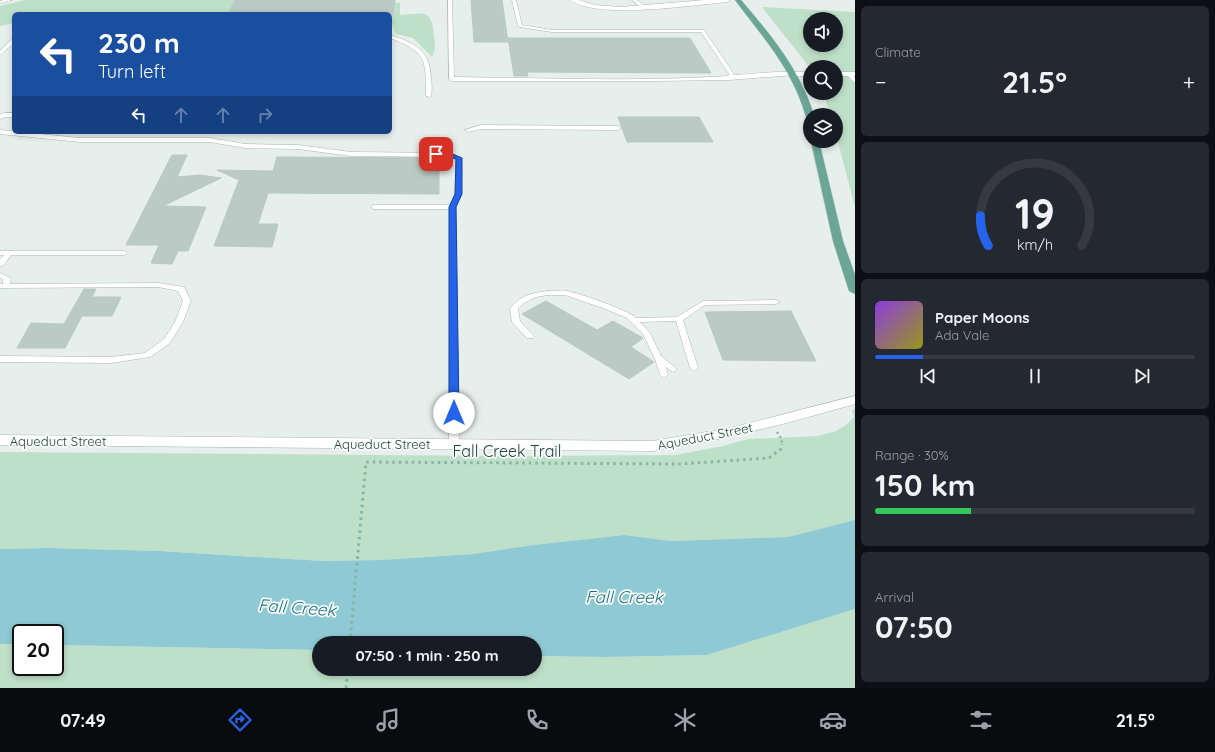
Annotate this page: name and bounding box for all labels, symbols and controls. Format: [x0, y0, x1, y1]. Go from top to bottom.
map controls [803, 12, 843, 148]
button: sound [803, 12, 843, 52]
text: 230 m [98, 25, 180, 60]
icon: left [32, 28, 84, 80]
text: Climate [875, 44, 921, 60]
text: Turn left [98, 60, 166, 83]
button: search [803, 60, 843, 100]
text: 21.5° [1002, 63, 1067, 101]
text: − [875, 68, 886, 96]
text: + [1183, 68, 1195, 96]
icon: left [128, 104, 150, 126]
icon: ahead [170, 104, 192, 126]
icon: ahead [212, 104, 234, 126]
icon: right [254, 104, 276, 126]
button: layers [803, 108, 843, 148]
pin [419, 137, 453, 171]
icon: arrive [425, 143, 447, 165]
text: 19 [1015, 186, 1055, 238]
text: km/h [1017, 235, 1053, 253]
text: Paper Moons [935, 308, 1030, 327]
text: Ada Vale [935, 327, 989, 343]
icon: previous [917, 365, 939, 387]
icon: pause [1024, 365, 1046, 387]
icon: next [1131, 365, 1153, 387]
position arrow [433, 392, 475, 434]
street label: Aqueduct Street [656, 419, 754, 453]
street label: Aqueduct Street [10, 433, 106, 449]
street label: Aqueduct Street [334, 436, 430, 452]
street label: Fall Creek Trail [453, 441, 561, 461]
text: Range · 30% [875, 447, 949, 463]
text: 150 km [875, 466, 976, 504]
water label: Fall Creek [585, 586, 665, 607]
text: Arrival [875, 589, 914, 605]
water label: Fall Creek [258, 594, 338, 620]
text: 07:50 [875, 608, 953, 646]
speed limit sign: 20 [12, 624, 64, 676]
text: 07:50 · 1 min · 250 m [355, 646, 499, 665]
icon: directions [226, 706, 254, 734]
icon: music [374, 706, 402, 734]
icon: phone [523, 706, 551, 734]
icon: climate [671, 706, 699, 734]
icon: car [819, 706, 847, 734]
icon: filters [967, 706, 995, 734]
text: 07:49 [60, 709, 106, 732]
text: 21.5° [1116, 709, 1155, 732]

